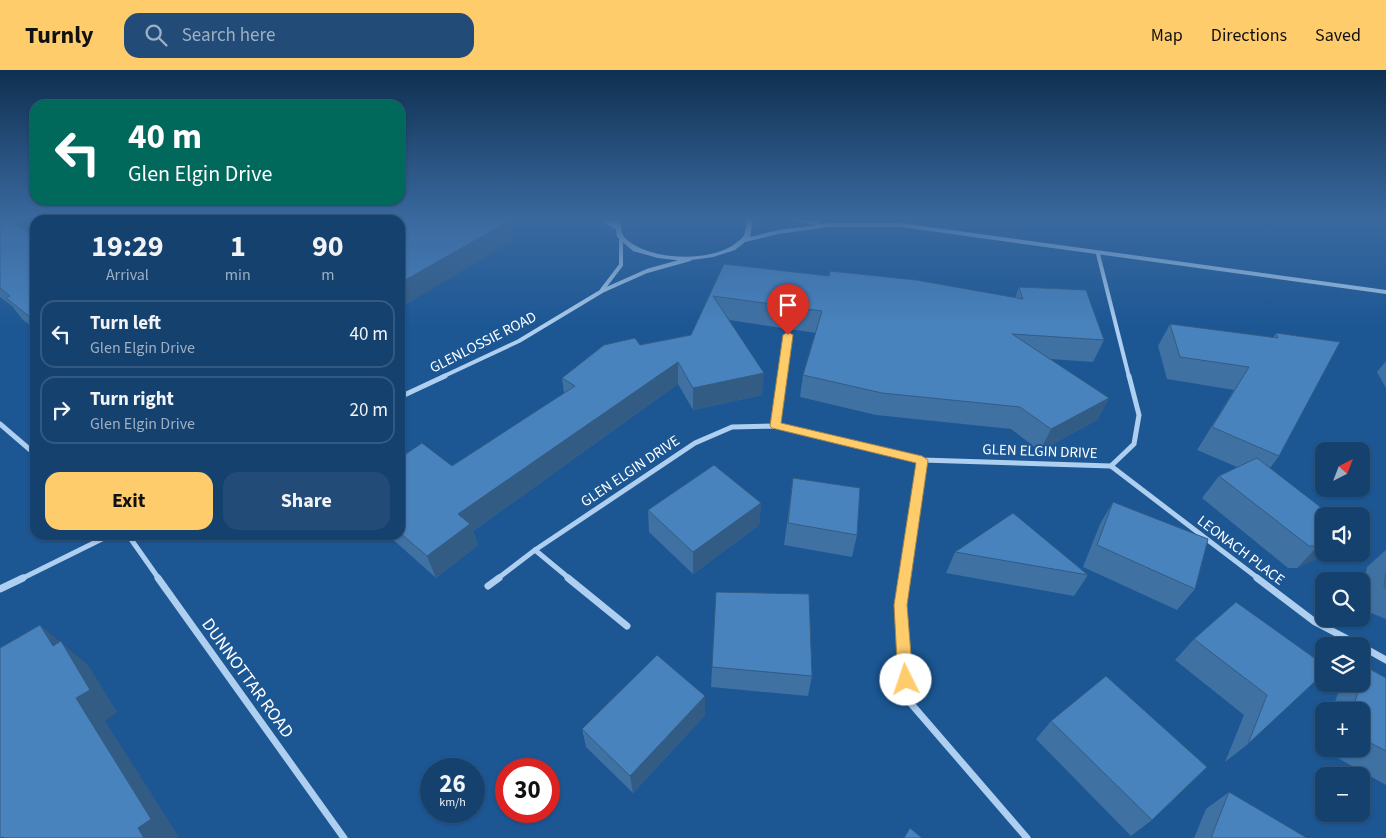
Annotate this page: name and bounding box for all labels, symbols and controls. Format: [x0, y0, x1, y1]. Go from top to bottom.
search box [124, 13, 474, 58]
text: Turnly [25, 18, 94, 53]
icon: search [142, 21, 170, 49]
text: Search here [182, 22, 275, 49]
text: Map [1151, 23, 1183, 48]
text: Directions [1211, 23, 1287, 48]
text: Saved [1315, 23, 1361, 48]
text: 40 m [128, 112, 202, 162]
icon: left [45, 120, 110, 185]
text: Glen Elgin Drive [128, 158, 272, 190]
text: 19:29 [91, 225, 164, 268]
text: 1 [230, 225, 246, 268]
text: 90 [312, 225, 344, 268]
text: Arrival [106, 264, 149, 286]
text: min [225, 264, 251, 286]
text: m [321, 264, 335, 286]
pin [767, 284, 809, 335]
icon: arrive [774, 291, 802, 319]
street label: GLENLOSSIE ROAD [426, 306, 540, 378]
text: Turn left [90, 310, 161, 337]
icon: left [47, 320, 75, 348]
text: 40 m [350, 321, 388, 348]
text: Glen Elgin Drive [90, 337, 195, 359]
text: Turn right [90, 386, 174, 413]
icon: right [47, 396, 75, 424]
text: 20 m [350, 397, 388, 424]
text: Glen Elgin Drive [90, 413, 195, 435]
street label: GLEN ELGIN DRIVE [577, 430, 684, 512]
street label: GLEN ELGIN DRIVE [982, 439, 1098, 464]
north arrow [1315, 442, 1370, 498]
map controls [1315, 442, 1370, 822]
button: Exit [45, 472, 213, 530]
button: Share [223, 472, 390, 530]
button: sound [1315, 507, 1370, 562]
street label: LEONACH PLACE [1193, 511, 1289, 590]
button: search [1315, 572, 1370, 627]
street label: DUNNOTTAR ROAD [196, 613, 300, 743]
button: layers [1315, 637, 1370, 692]
position arrow [879, 653, 931, 705]
button: + [1315, 702, 1370, 757]
speed limit sign: 30 [495, 758, 560, 823]
text: 26 [439, 766, 466, 802]
button: − [1315, 767, 1370, 822]
text: km/h [439, 794, 466, 811]

